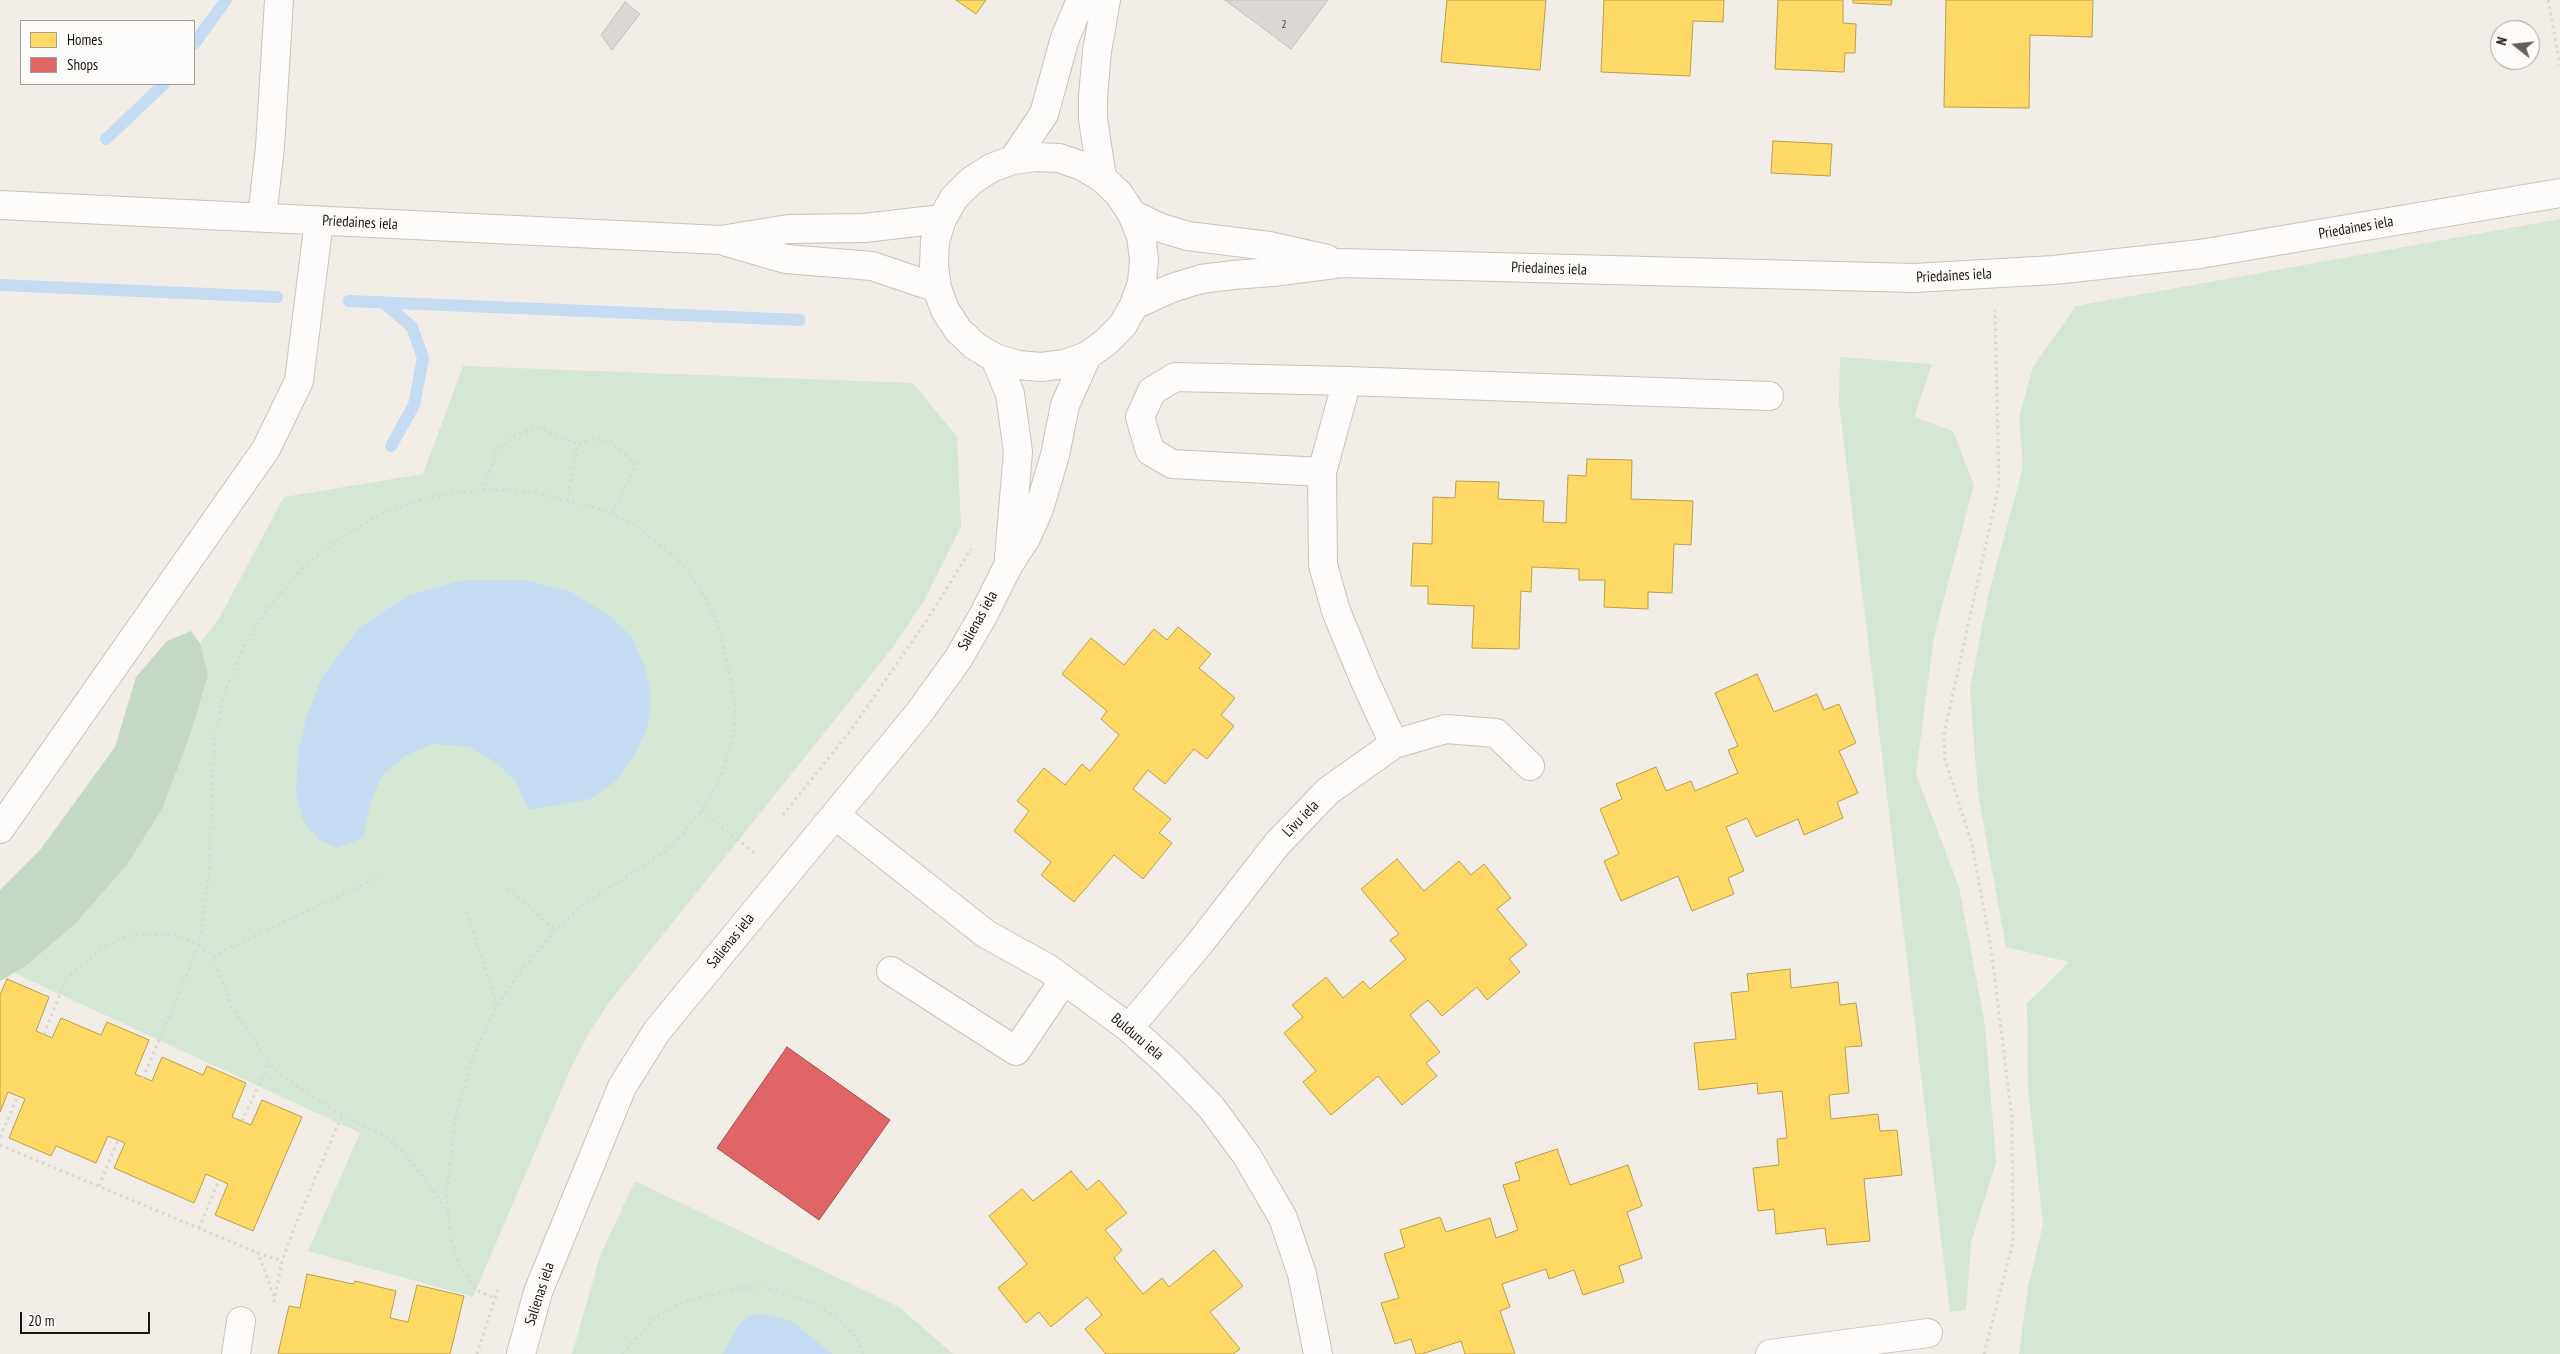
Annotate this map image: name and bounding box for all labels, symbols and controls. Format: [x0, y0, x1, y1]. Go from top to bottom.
house number: 2 [1281, 18, 1287, 32]
legend [20, 20, 195, 85]
north arrow [2490, 20, 2540, 70]
text: Homes [67, 30, 103, 49]
text: N [2492, 35, 2511, 47]
text: Shops [67, 55, 98, 74]
street label: Priedaines iela [322, 212, 398, 234]
street label: Priedaines iela [2317, 213, 2395, 243]
street label: Priedaines iela [1511, 259, 1587, 279]
street label: Priedaines iela [1916, 265, 1992, 287]
street label: Salienas iela [954, 588, 1002, 654]
street label: Līvu iela [1279, 797, 1323, 841]
street label: Salienas iela [704, 910, 758, 972]
street label: Bulduru iela [1107, 1010, 1167, 1064]
street label: Salienas iela [521, 1260, 559, 1328]
scale bar [22, 1302, 152, 1334]
text: 20 m [28, 1311, 54, 1330]

